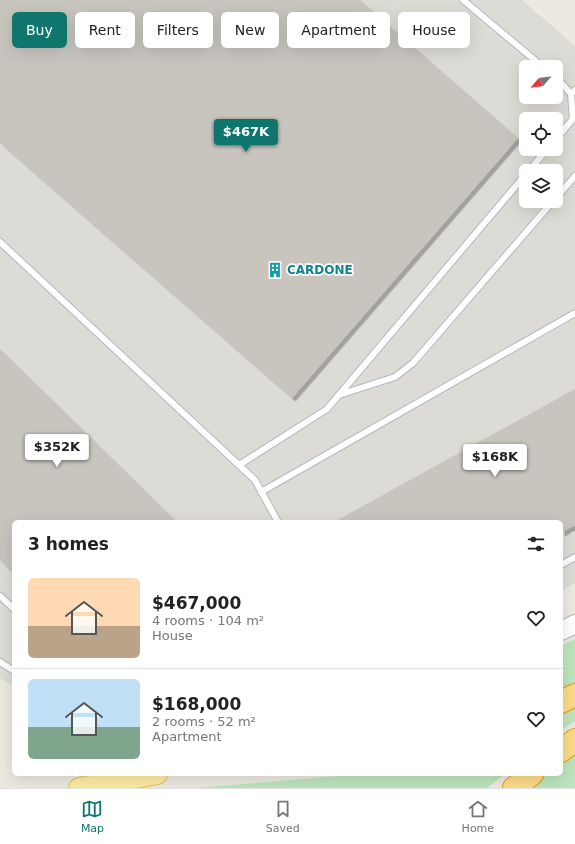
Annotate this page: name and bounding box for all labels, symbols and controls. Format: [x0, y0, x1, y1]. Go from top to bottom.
chip: Buy [12, 12, 67, 48]
chip: Rent [75, 12, 135, 48]
chip: Filters [143, 12, 213, 48]
chip: New [221, 12, 279, 48]
chip: Apartment [287, 12, 390, 48]
chip: House [398, 12, 470, 48]
north arrow [519, 60, 563, 104]
map controls [519, 60, 563, 208]
button: locate [519, 112, 563, 156]
pin: $467K [218, 119, 274, 153]
text: $467K [223, 124, 269, 139]
button: layers [519, 164, 563, 208]
building icon: CARDONE [266, 261, 284, 279]
place label: CARDONE [287, 263, 353, 277]
pin: $352K [29, 434, 85, 468]
text: $352K [34, 439, 80, 454]
pin: $168K [467, 444, 523, 478]
text: $168K [472, 449, 518, 464]
icon: filters [525, 533, 547, 555]
text: 3 homes [28, 534, 109, 554]
text: $467,000 [152, 593, 241, 613]
icon: home [60, 594, 108, 642]
icon: heart [525, 607, 547, 629]
text: 4 rooms · 104 m² [152, 613, 264, 628]
text: House [152, 628, 193, 643]
text: $168,000 [152, 694, 241, 714]
icon: home [60, 695, 108, 743]
icon: heart [525, 708, 547, 730]
text: 2 rooms · 52 m² [152, 714, 256, 729]
text: Apartment [152, 729, 222, 744]
tab: Map [81, 798, 104, 835]
tab: Saved [266, 798, 300, 835]
tab: Home [462, 798, 494, 835]

